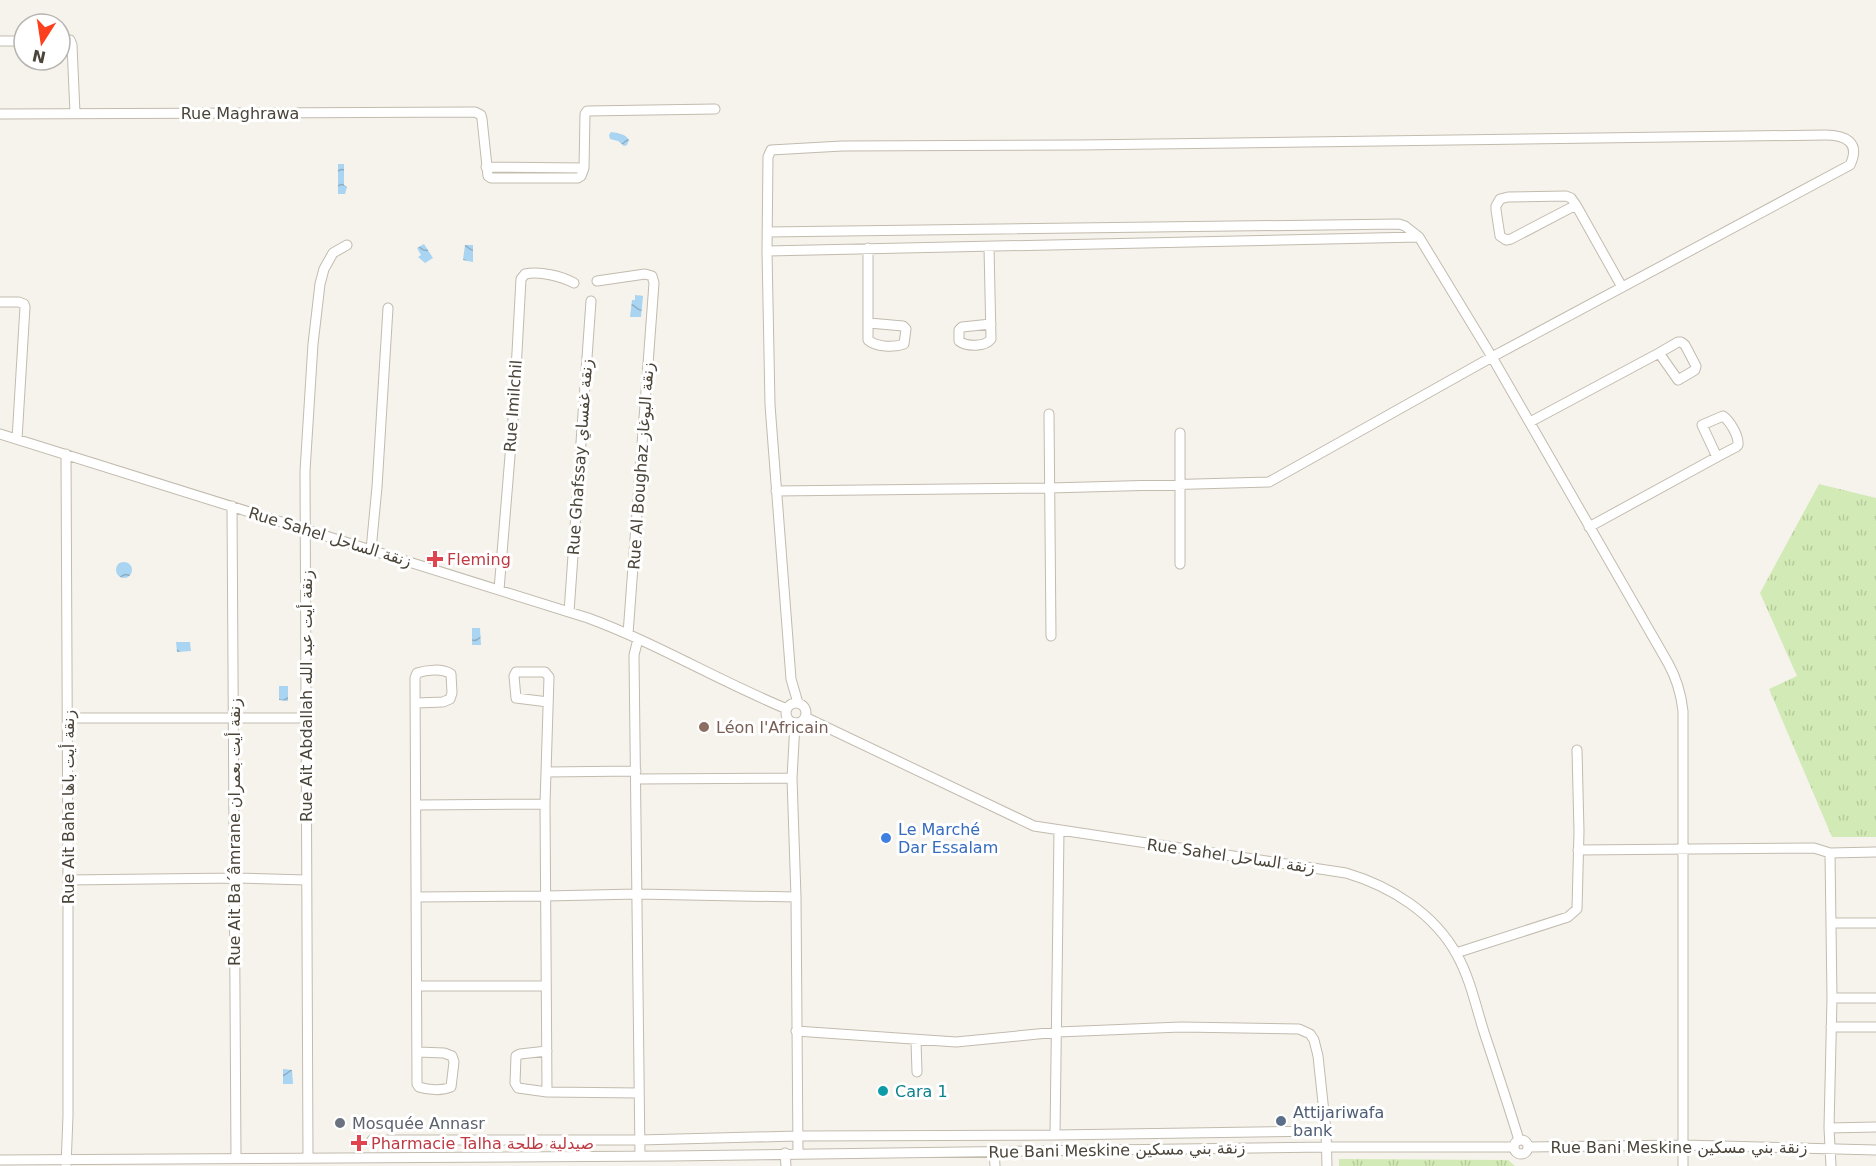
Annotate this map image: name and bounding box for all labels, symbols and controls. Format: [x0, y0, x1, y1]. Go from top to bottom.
north arrow [12, 12, 72, 72]
text: N [30, 45, 48, 67]
street label: Rue Maghrawa [181, 104, 299, 123]
street label: Rue Ghafssay زنقة غفساي [564, 358, 597, 556]
street label: Rue Imilchil [500, 359, 526, 453]
street label: Rue Al Boughaz زنقة البوغاز [624, 362, 659, 570]
street label: Rue Sahel زنقة الساحل [246, 503, 414, 572]
place label: Fleming [447, 550, 511, 569]
marker: Fleming [428, 552, 442, 566]
street label: Rue Ait Abdallah زنقة أيت عبد الله [296, 570, 317, 822]
street label: Rue Ait Ba´âmrane زنقة أيت بعمران [224, 698, 245, 966]
street label: Rue Ait Baha زنقة أيت باها [58, 710, 79, 904]
place label: Léon l'Africain [716, 718, 829, 737]
marker: Léon l'Africain [697, 720, 711, 734]
place label: Le Marché Dar Essalam [898, 820, 998, 857]
marker: Le Marché Dar Essalam [879, 831, 893, 845]
street label: Rue Sahel زنقة الساحل [1146, 835, 1316, 878]
place label: Cara 1 [895, 1082, 948, 1101]
marker: Cara 1 [876, 1084, 890, 1098]
place label: Attijariwafa bank [1293, 1103, 1384, 1140]
place label: Mosquée Annasr [352, 1114, 485, 1133]
marker: Attijariwafa bank [1274, 1114, 1288, 1128]
marker: Mosquée Annasr [333, 1116, 347, 1130]
place label: Pharmacie Talha صيدلية طلحة [371, 1134, 594, 1153]
marker: Pharmacie Talha صيدلية طلحة [352, 1136, 366, 1150]
street label: Rue Bani Meskine زنقة بني مسكين [988, 1138, 1246, 1163]
street label: Rue Bani Meskine زنقة بني مسكين [1550, 1138, 1808, 1158]

